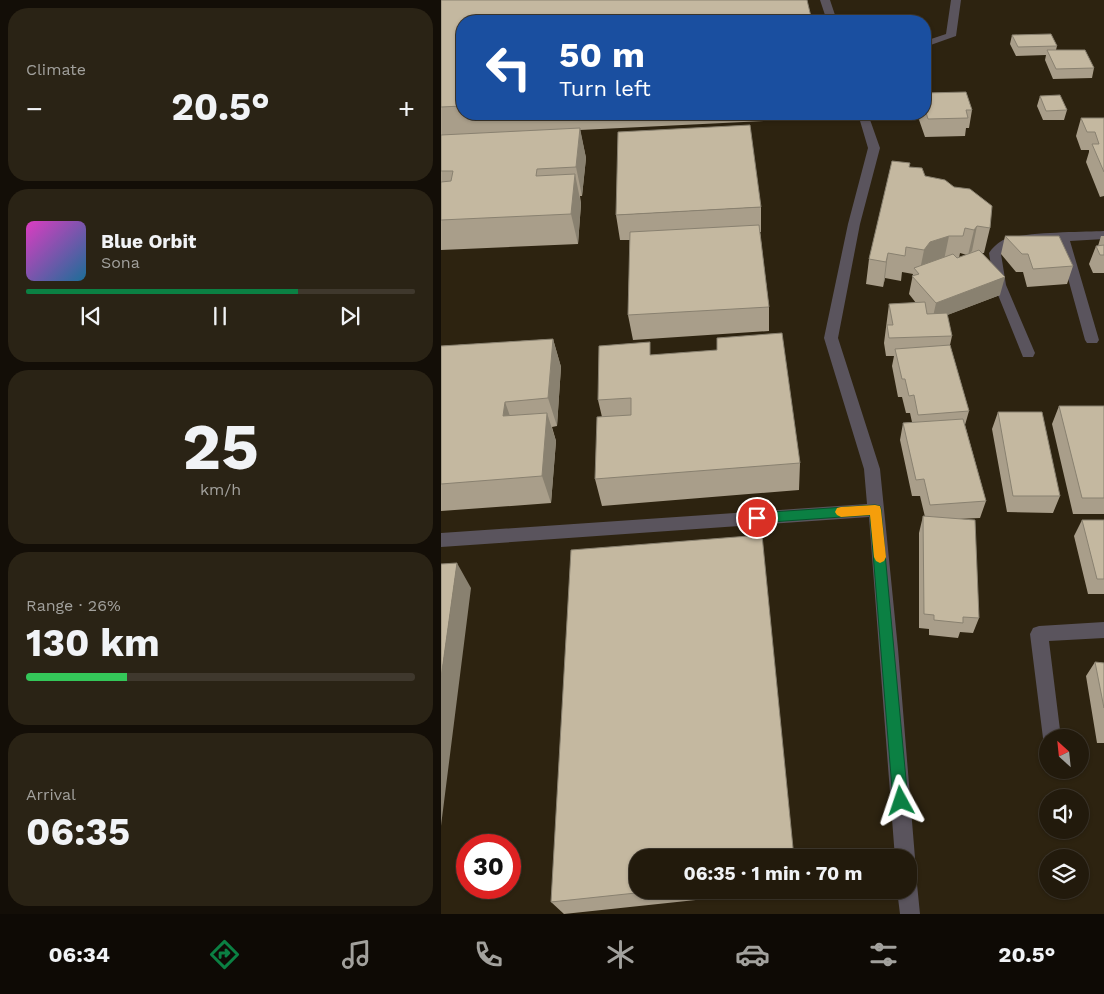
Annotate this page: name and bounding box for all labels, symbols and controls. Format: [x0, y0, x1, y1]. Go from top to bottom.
text: 50 m [559, 34, 645, 76]
icon: left [476, 35, 541, 100]
text: Climate [26, 60, 86, 79]
text: Turn left [559, 76, 651, 101]
text: 20.5° [171, 85, 270, 129]
text: − [26, 92, 43, 125]
text: + [398, 92, 415, 125]
text: Blue Orbit [101, 230, 196, 253]
text: Sona [101, 253, 140, 272]
icon: previous [77, 302, 105, 330]
icon: pause [206, 302, 234, 330]
icon: next [336, 302, 364, 330]
text: 25 [182, 409, 259, 485]
text: km/h [200, 480, 241, 499]
pin [736, 497, 778, 539]
icon: arrive [743, 504, 771, 532]
text: Range · 26% [26, 596, 121, 615]
text: 130 km [26, 621, 160, 665]
north arrow [1039, 729, 1089, 779]
map controls [1039, 729, 1089, 899]
position arrow [874, 774, 926, 826]
text: Arrival [26, 785, 76, 804]
button: sound [1039, 789, 1089, 839]
text: 06:35 [26, 810, 130, 854]
speed limit sign: 30 [456, 834, 521, 899]
button: layers [1039, 849, 1089, 899]
text: 06:35 · 1 min · 70 m [684, 862, 862, 885]
icon: directions [207, 937, 242, 972]
icon: music [339, 937, 374, 972]
icon: phone [471, 937, 506, 972]
icon: climate [603, 937, 638, 972]
icon: car [735, 937, 770, 972]
icon: filters [866, 937, 901, 972]
text: 06:34 [48, 942, 110, 967]
text: 20.5° [998, 942, 1055, 967]

